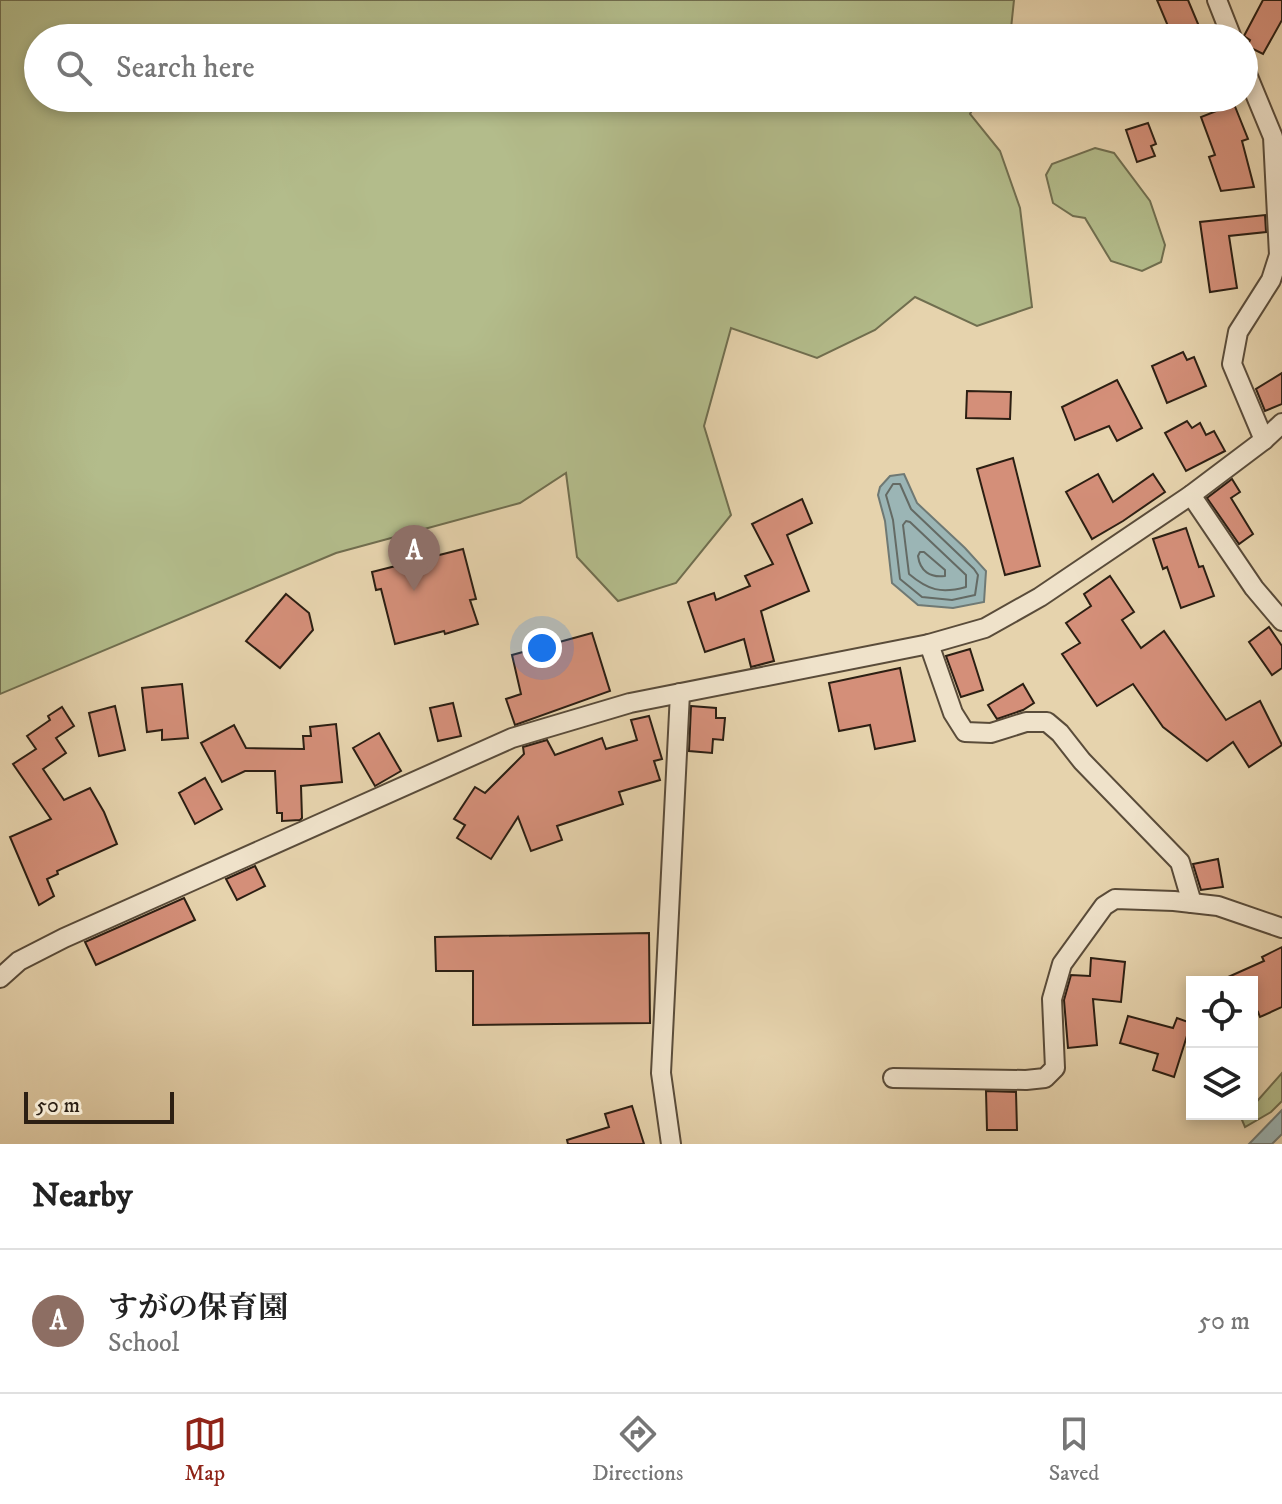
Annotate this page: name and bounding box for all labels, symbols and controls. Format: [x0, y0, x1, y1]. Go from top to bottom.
search box [24, 24, 1258, 112]
icon: search [52, 46, 96, 90]
text: Search here [116, 50, 255, 87]
pin: A [388, 525, 440, 591]
your location [522, 628, 562, 668]
map controls [1186, 976, 1258, 1120]
button: locate [1186, 976, 1258, 1048]
button: layers [1186, 1048, 1258, 1120]
scale bar [24, 1088, 174, 1124]
text: 50 m [36, 1092, 80, 1119]
text: Nearby [32, 1175, 133, 1217]
text: すがの保育園 [108, 1290, 288, 1327]
text: A [50, 1305, 66, 1338]
text: 50 m [1198, 1305, 1250, 1338]
text: School [108, 1327, 179, 1360]
tab: Map [183, 1412, 227, 1487]
tab: Directions [592, 1412, 683, 1487]
tab: Saved [1049, 1412, 1099, 1487]

